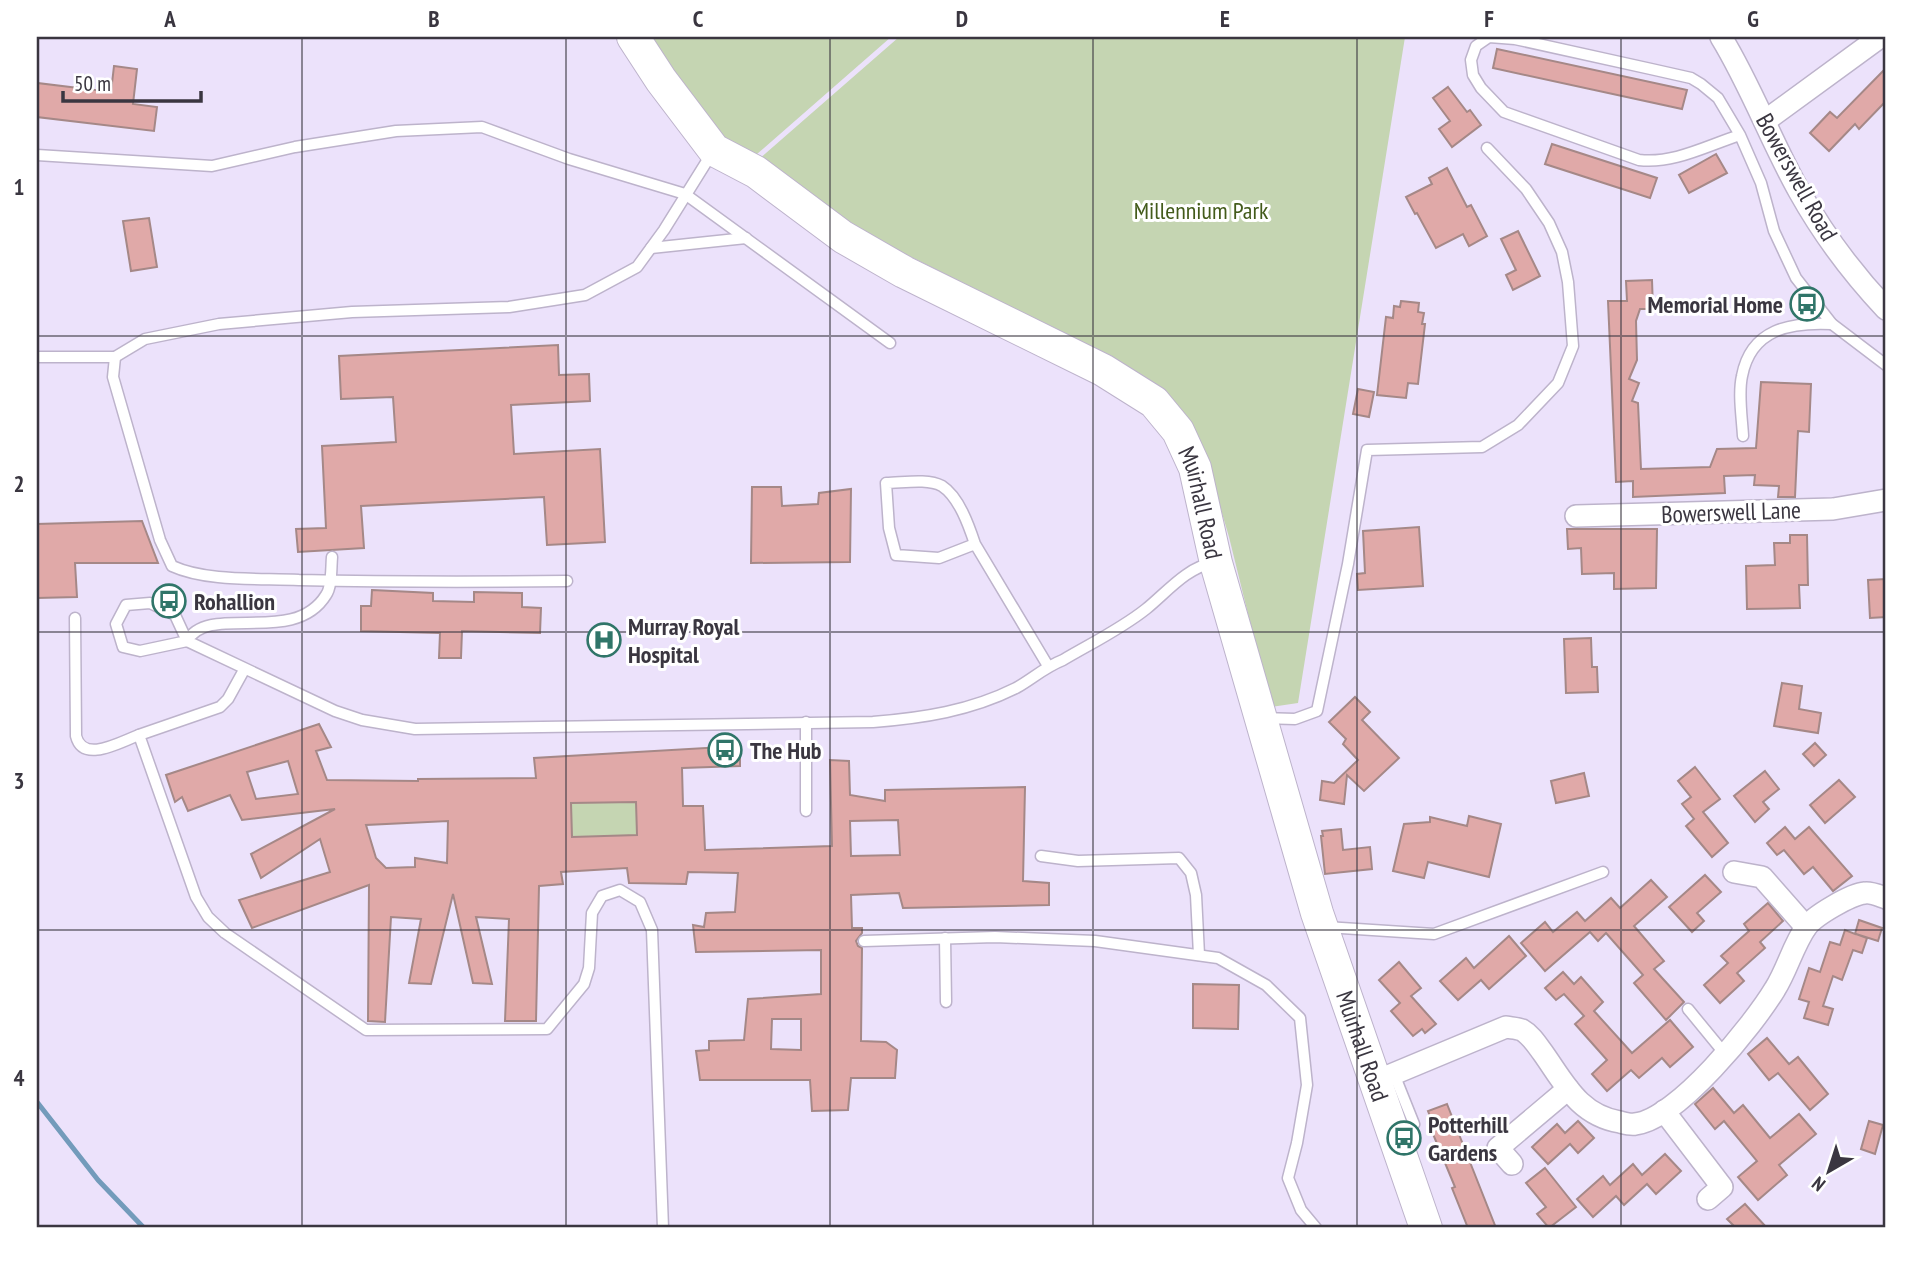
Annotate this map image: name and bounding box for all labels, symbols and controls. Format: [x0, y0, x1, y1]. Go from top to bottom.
text: A [163, 4, 176, 33]
text: B [428, 4, 440, 33]
text: C [693, 4, 704, 33]
text: D [956, 4, 968, 33]
text: E [1220, 4, 1230, 33]
text: F [1484, 4, 1494, 33]
text: G [1747, 4, 1759, 33]
scale bar [63, 60, 201, 104]
text: 50 m [74, 70, 111, 97]
street label: Bowerswell Road [1749, 108, 1845, 246]
text: 1 [14, 172, 25, 201]
park label: Millennium Park [1134, 195, 1269, 226]
bus stop icon: Memorial Home [1788, 285, 1826, 323]
place label: Memorial Home [1647, 289, 1783, 320]
street label: Muirhall Road [1172, 441, 1230, 562]
text: 2 [14, 469, 25, 498]
street label: Bowerswell Lane [1661, 494, 1801, 530]
bus stop icon: Rohallion [150, 582, 188, 620]
place label: Rohallion [194, 586, 275, 617]
place label: Murray Royal Hospital [628, 611, 739, 670]
hospital icon: Murray Royal Hospital [585, 621, 623, 659]
bus stop icon: The Hub [706, 731, 744, 769]
place label: The Hub [750, 735, 822, 766]
text: 3 [14, 766, 25, 795]
street label: Muirhall Road [1330, 986, 1396, 1105]
text: 4 [14, 1063, 25, 1092]
place label: Potterhill Gardens [1428, 1109, 1509, 1168]
bus stop icon: Potterhill Gardens [1385, 1119, 1423, 1157]
north arrow [1794, 1136, 1864, 1206]
text: N [1807, 1172, 1830, 1197]

